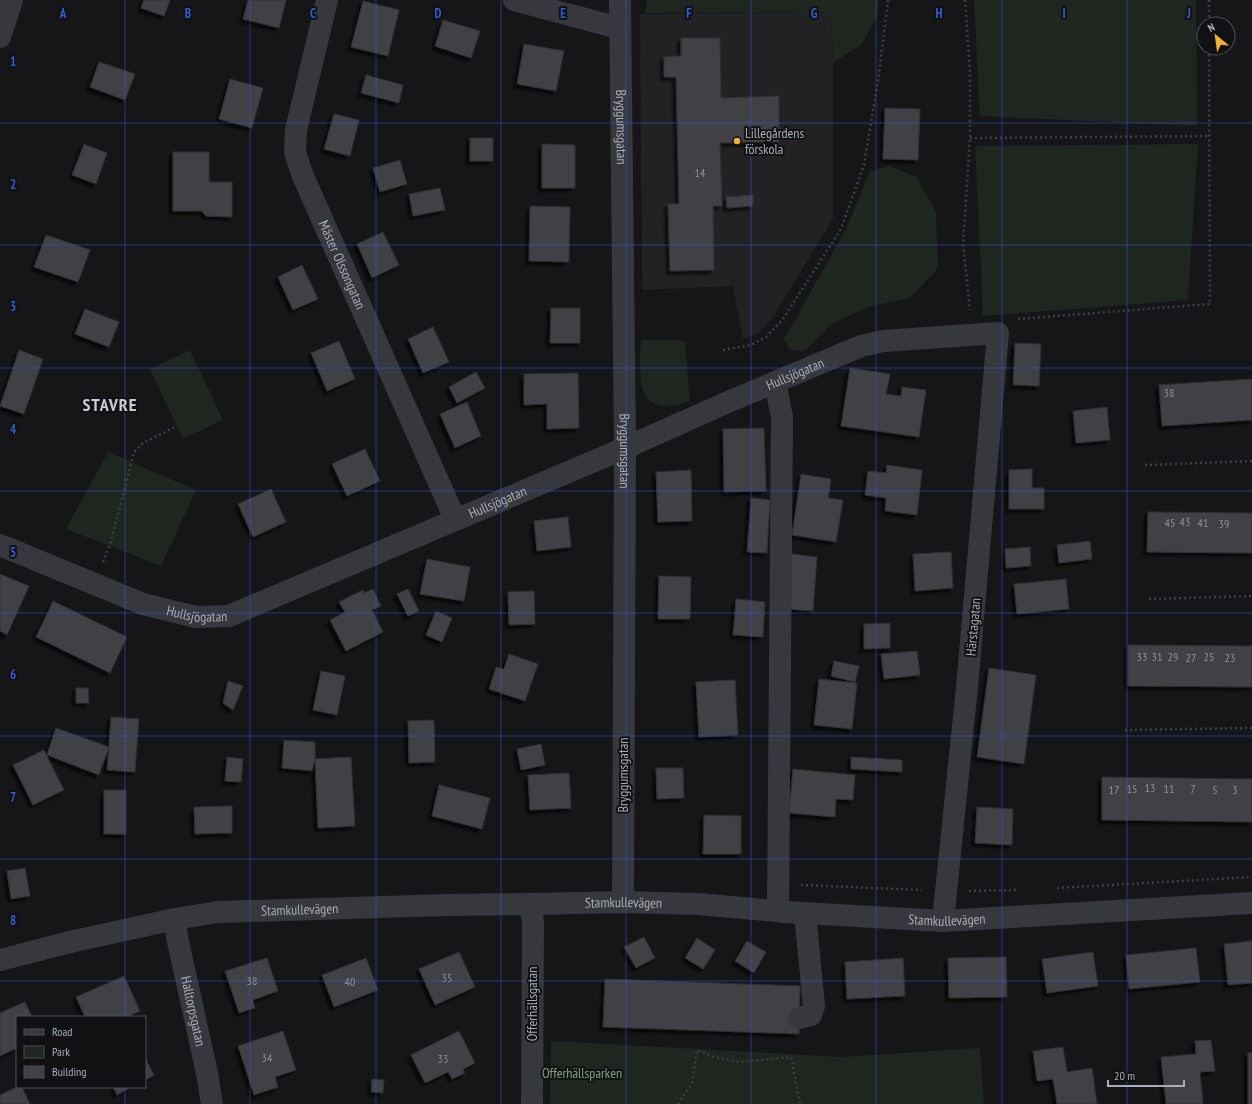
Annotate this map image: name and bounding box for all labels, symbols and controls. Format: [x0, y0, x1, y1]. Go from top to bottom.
text: A [59, 5, 67, 22]
text: B [185, 5, 191, 22]
text: C [310, 5, 316, 22]
text: D [435, 5, 442, 22]
text: E [560, 5, 566, 22]
text: F [686, 5, 692, 22]
text: G [811, 5, 818, 22]
text: H [936, 5, 943, 22]
text: I [1062, 5, 1066, 22]
text: J [1186, 5, 1191, 22]
north arrow [1196, 16, 1236, 56]
text: N [1205, 20, 1217, 35]
text: 1 [10, 53, 16, 70]
street label: Bryggumsgatan [612, 89, 631, 165]
place label: Lillegårdens förskola [745, 124, 805, 158]
marker: Lillegårdens förskola [732, 136, 742, 146]
house number: 14 [695, 165, 706, 180]
text: 2 [10, 176, 16, 193]
street label: Mäster Olssongatan [315, 217, 370, 312]
text: 3 [10, 298, 16, 315]
street label: Hullsjögatan [763, 354, 827, 394]
house number: 38 [1164, 385, 1174, 400]
district label: STAVRE [82, 393, 138, 416]
street label: Bryggumsgatan [616, 413, 634, 489]
text: 4 [10, 421, 17, 438]
street label: Hullsjögatan [466, 482, 529, 522]
house number: 43 [1180, 514, 1190, 529]
house number: 45 [1165, 515, 1175, 530]
house number: 41 [1198, 515, 1208, 530]
house number: 39 [1219, 516, 1229, 531]
text: 5 [10, 544, 16, 561]
street label: Härstagatan [961, 597, 985, 657]
street label: Hullsjögatan [165, 601, 228, 626]
house number: 33 [1137, 649, 1147, 664]
house number: 31 [1152, 649, 1162, 664]
house number: 29 [1168, 649, 1178, 664]
house number: 25 [1204, 649, 1214, 664]
house number: 27 [1186, 650, 1196, 665]
house number: 23 [1225, 650, 1235, 665]
text: 6 [10, 666, 16, 683]
street label: Bryggumsgatan [614, 738, 632, 812]
house number: 13 [1145, 780, 1155, 795]
house number: 15 [1127, 781, 1137, 796]
house number: 11 [1164, 781, 1174, 796]
house number: 7 [1190, 781, 1196, 796]
house number: 17 [1109, 782, 1119, 797]
house number: 5 [1212, 782, 1218, 797]
house number: 3 [1232, 782, 1238, 797]
text: 7 [10, 789, 16, 806]
street label: Stamkullevägen [585, 893, 662, 912]
street label: Stamkullevägen [261, 899, 339, 920]
street label: Stamkullevägen [908, 910, 986, 930]
text: 8 [10, 912, 16, 929]
street label: Offerhällsgatan [523, 967, 541, 1041]
house number: 35 [442, 970, 452, 985]
house number: 38 [247, 973, 257, 988]
street label: Halltorpsgatan [177, 974, 210, 1048]
house number: 40 [345, 974, 355, 989]
legend [16, 1016, 146, 1088]
text: Road [52, 1024, 72, 1039]
text: Park [52, 1044, 70, 1059]
house number: 34 [262, 1050, 273, 1065]
house number: 33 [438, 1051, 448, 1066]
scale bar [1108, 1062, 1184, 1088]
text: Building [52, 1064, 87, 1079]
park label: Offerhällsparken [542, 1064, 622, 1082]
text: 20 m [1114, 1068, 1135, 1083]

